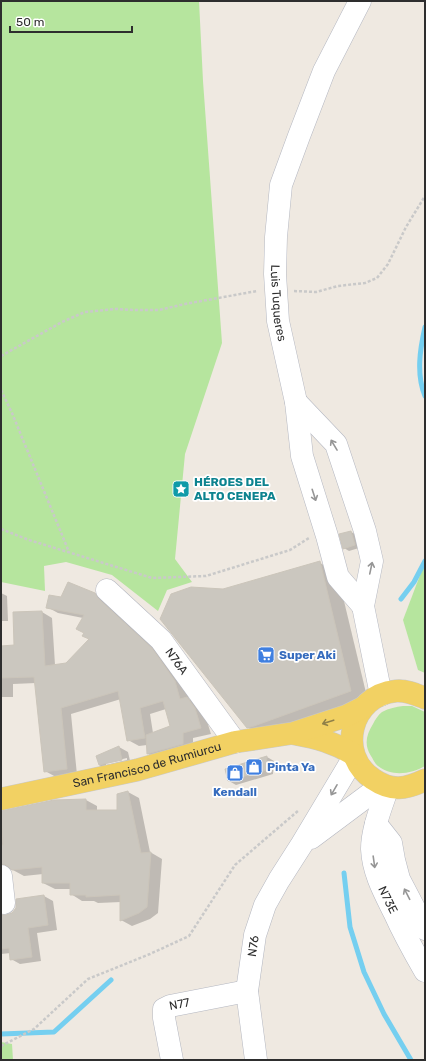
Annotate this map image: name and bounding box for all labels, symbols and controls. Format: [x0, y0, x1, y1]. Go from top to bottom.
scale bar [10, 8, 132, 34]
text: 50 m [16, 15, 44, 29]
street label: Luis Tuqueres [268, 264, 289, 343]
one-way arrow [330, 439, 338, 451]
place label: HÉROES DEL ALTO CENEPA [194, 475, 276, 503]
place icon: HÉROES DEL ALTO CENEPA [171, 479, 191, 499]
one-way arrow [311, 488, 318, 501]
one-way arrow [367, 562, 375, 575]
street label: N76A [162, 645, 191, 677]
supermarket icon: Super Aki [256, 645, 276, 665]
place label: Super Aki [279, 648, 336, 662]
one-way arrow [323, 718, 335, 726]
street label: San Francisco de Rumiurcu [72, 739, 223, 790]
shop icon: Pinta Ya [244, 757, 264, 777]
place label: Pinta Ya [267, 760, 315, 774]
shop icon: Kendall [225, 763, 245, 783]
one-way arrow [330, 784, 338, 796]
place label: Kendall [213, 785, 257, 799]
one-way arrow [370, 855, 378, 868]
street label: N73E [375, 884, 401, 916]
one-way arrow [403, 889, 410, 901]
street label: N76 [245, 934, 262, 958]
street label: N77 [168, 995, 191, 1013]

